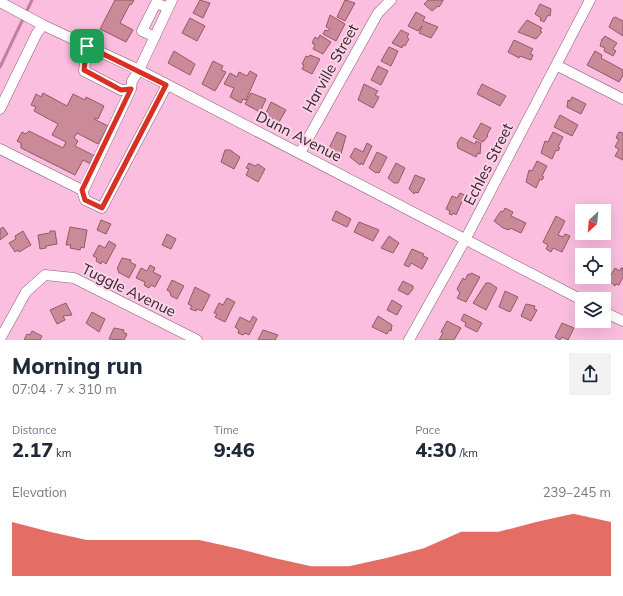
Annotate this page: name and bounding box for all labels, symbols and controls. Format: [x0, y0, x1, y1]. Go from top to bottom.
street label: Harville Street [298, 20, 362, 116]
pin [70, 29, 104, 63]
icon: arrive [76, 35, 98, 57]
street label: Dunn Avenue [253, 106, 345, 166]
street label: Echles Street [459, 120, 517, 208]
north arrow [575, 204, 611, 240]
map controls [575, 204, 611, 328]
button: locate [575, 248, 611, 284]
street label: Tuggle Avenue [79, 259, 179, 321]
button: layers [575, 292, 611, 328]
text: Morning run [12, 352, 143, 380]
button: share [569, 353, 611, 395]
text: 07:04 · 7 × 310 m [12, 381, 117, 397]
text: Distance [12, 423, 56, 437]
text: Time [214, 423, 239, 437]
text: Pace [415, 423, 440, 437]
text: 2.17 [12, 437, 53, 462]
text: 9:46 [214, 437, 255, 462]
text: 4:30 [415, 437, 457, 462]
text: km [53, 446, 71, 460]
text: /km [457, 446, 478, 460]
text: Elevation [12, 484, 67, 500]
text: 239–245 m [543, 484, 611, 500]

